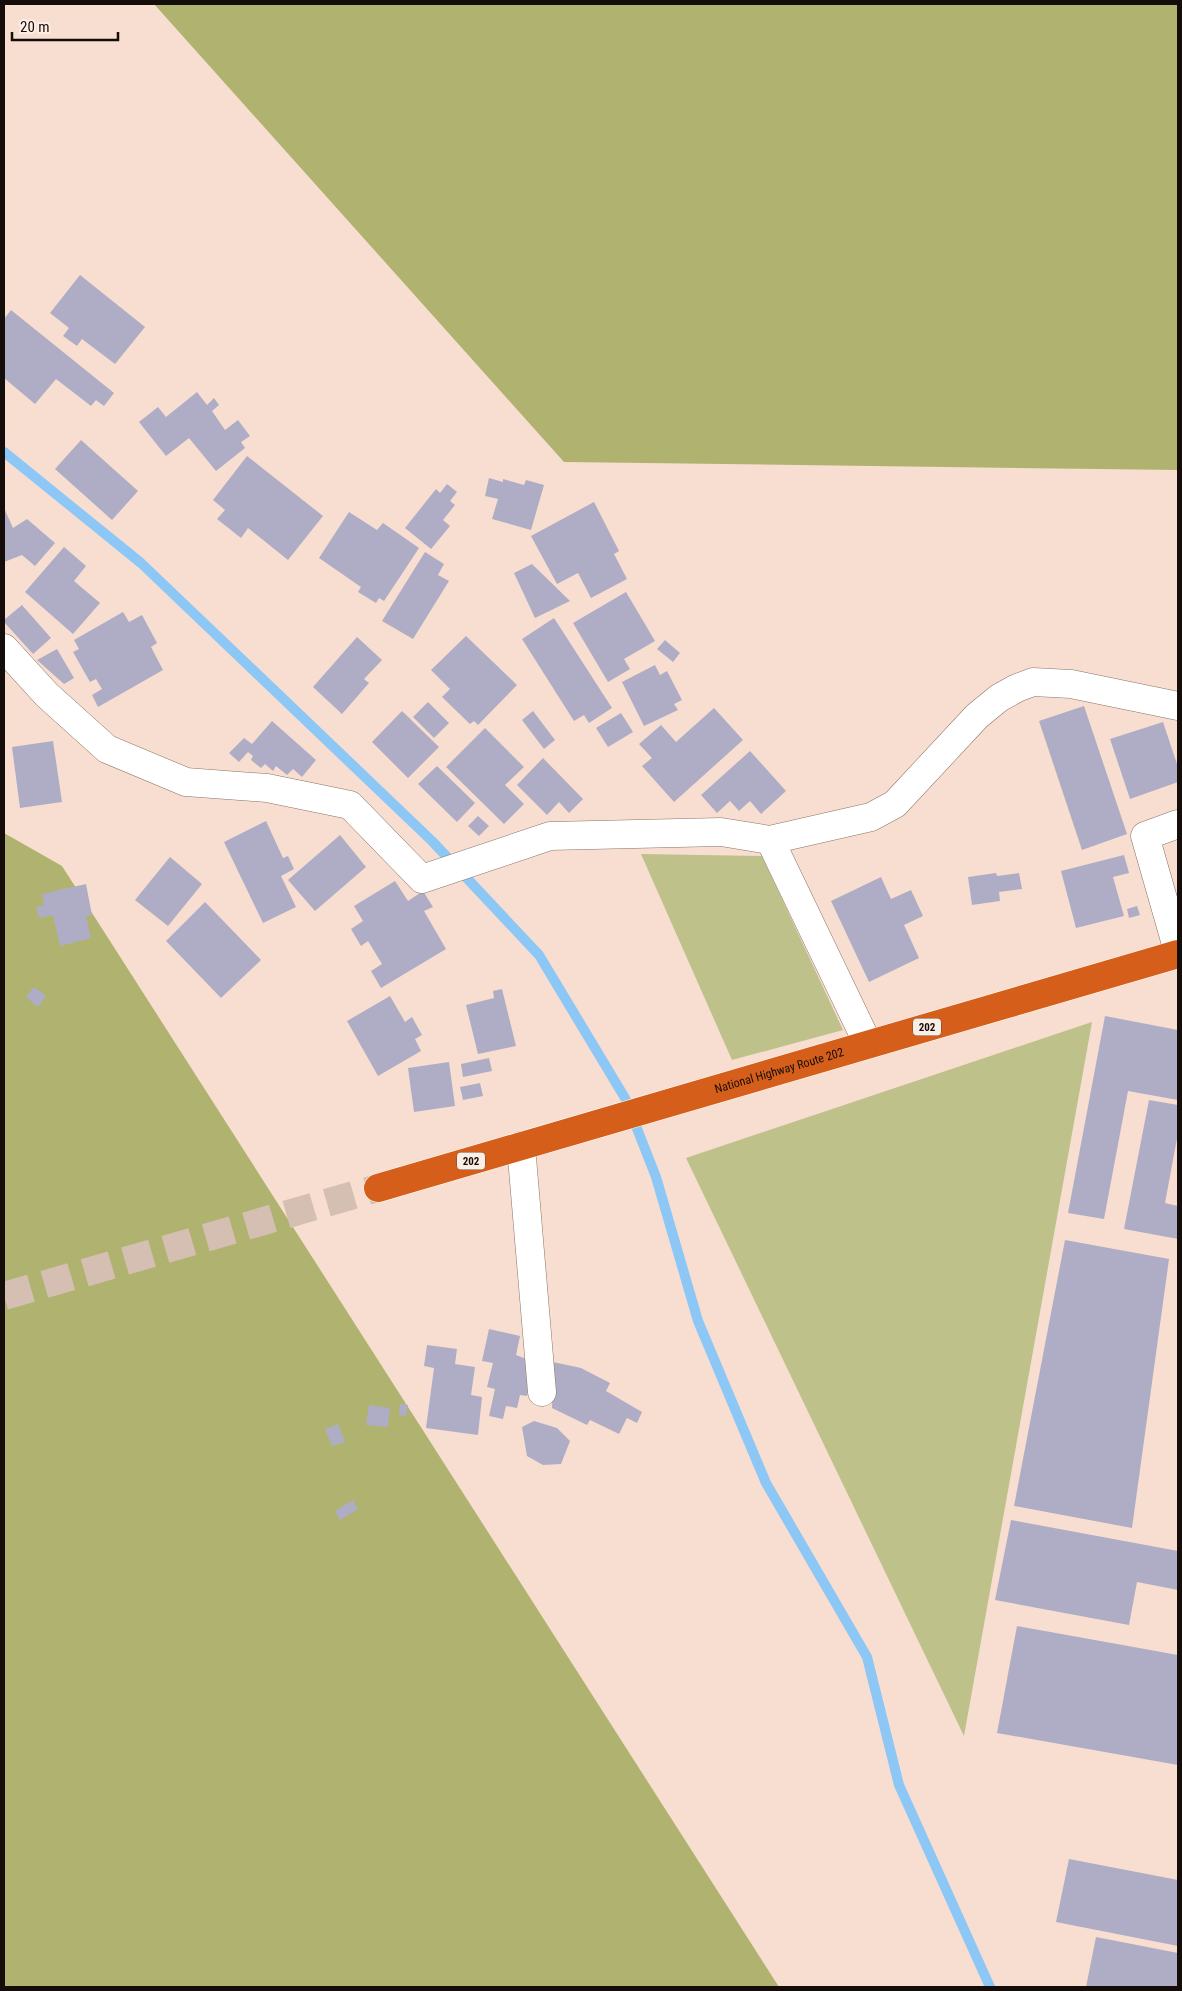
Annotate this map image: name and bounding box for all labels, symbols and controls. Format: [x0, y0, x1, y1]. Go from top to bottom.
scale bar [12, 10, 119, 42]
text: 20 m [20, 18, 50, 36]
road number: 202 [913, 1019, 941, 1036]
street label: National Highway Route 202 [713, 1045, 845, 1096]
road number: 202 [457, 1152, 485, 1170]

